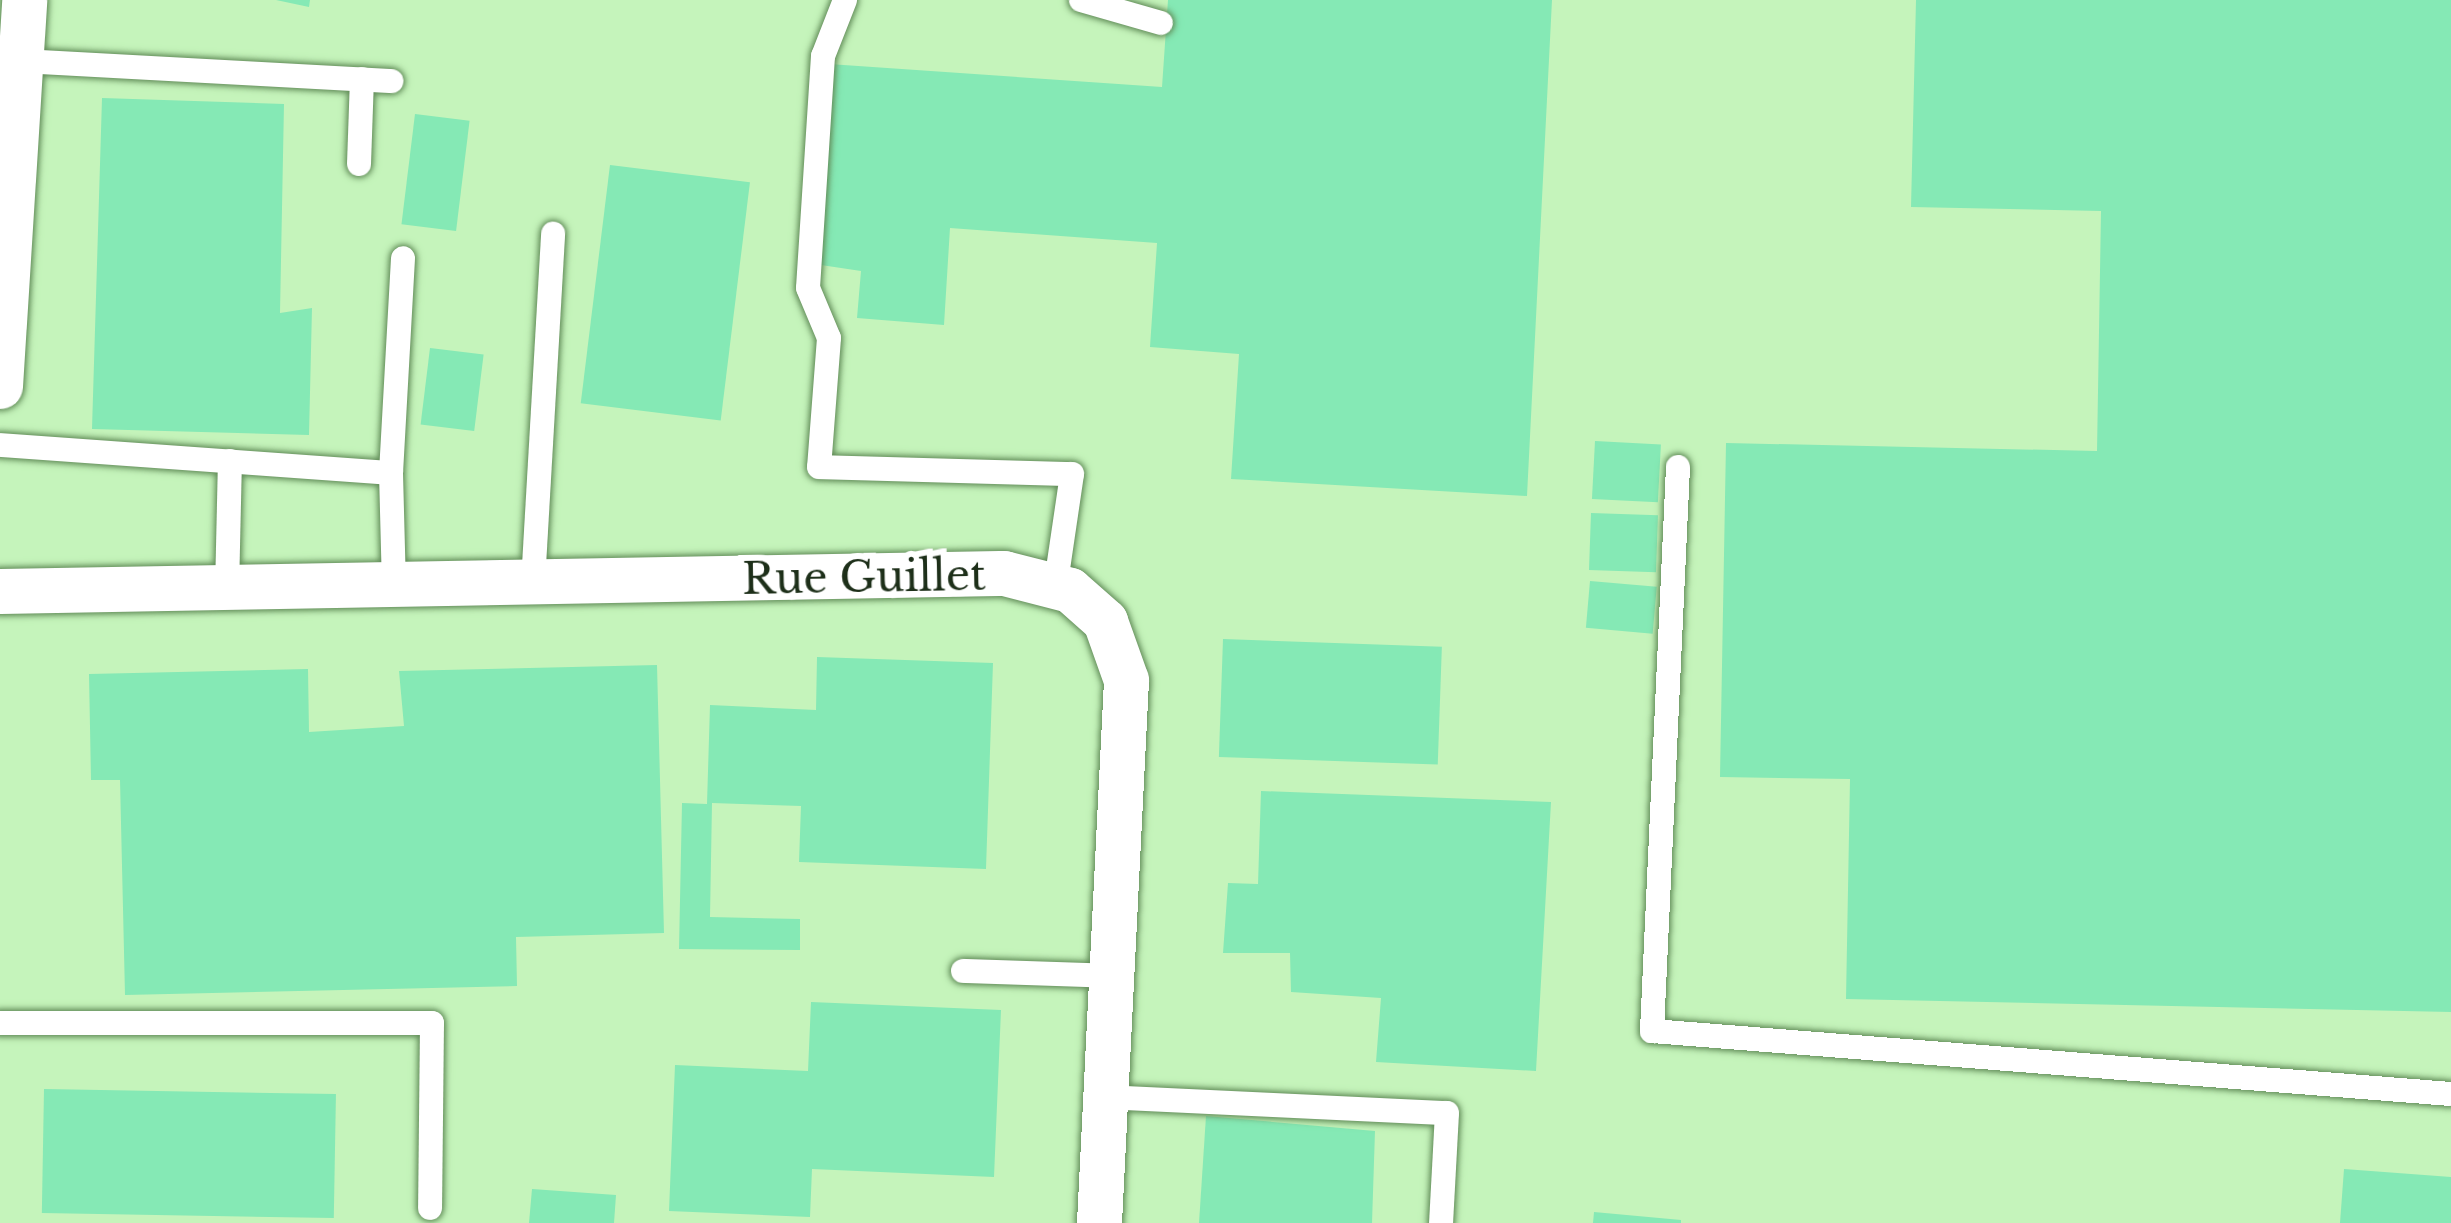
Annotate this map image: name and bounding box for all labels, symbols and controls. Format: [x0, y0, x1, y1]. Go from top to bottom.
street label: Rue Guillet [742, 550, 986, 604]

